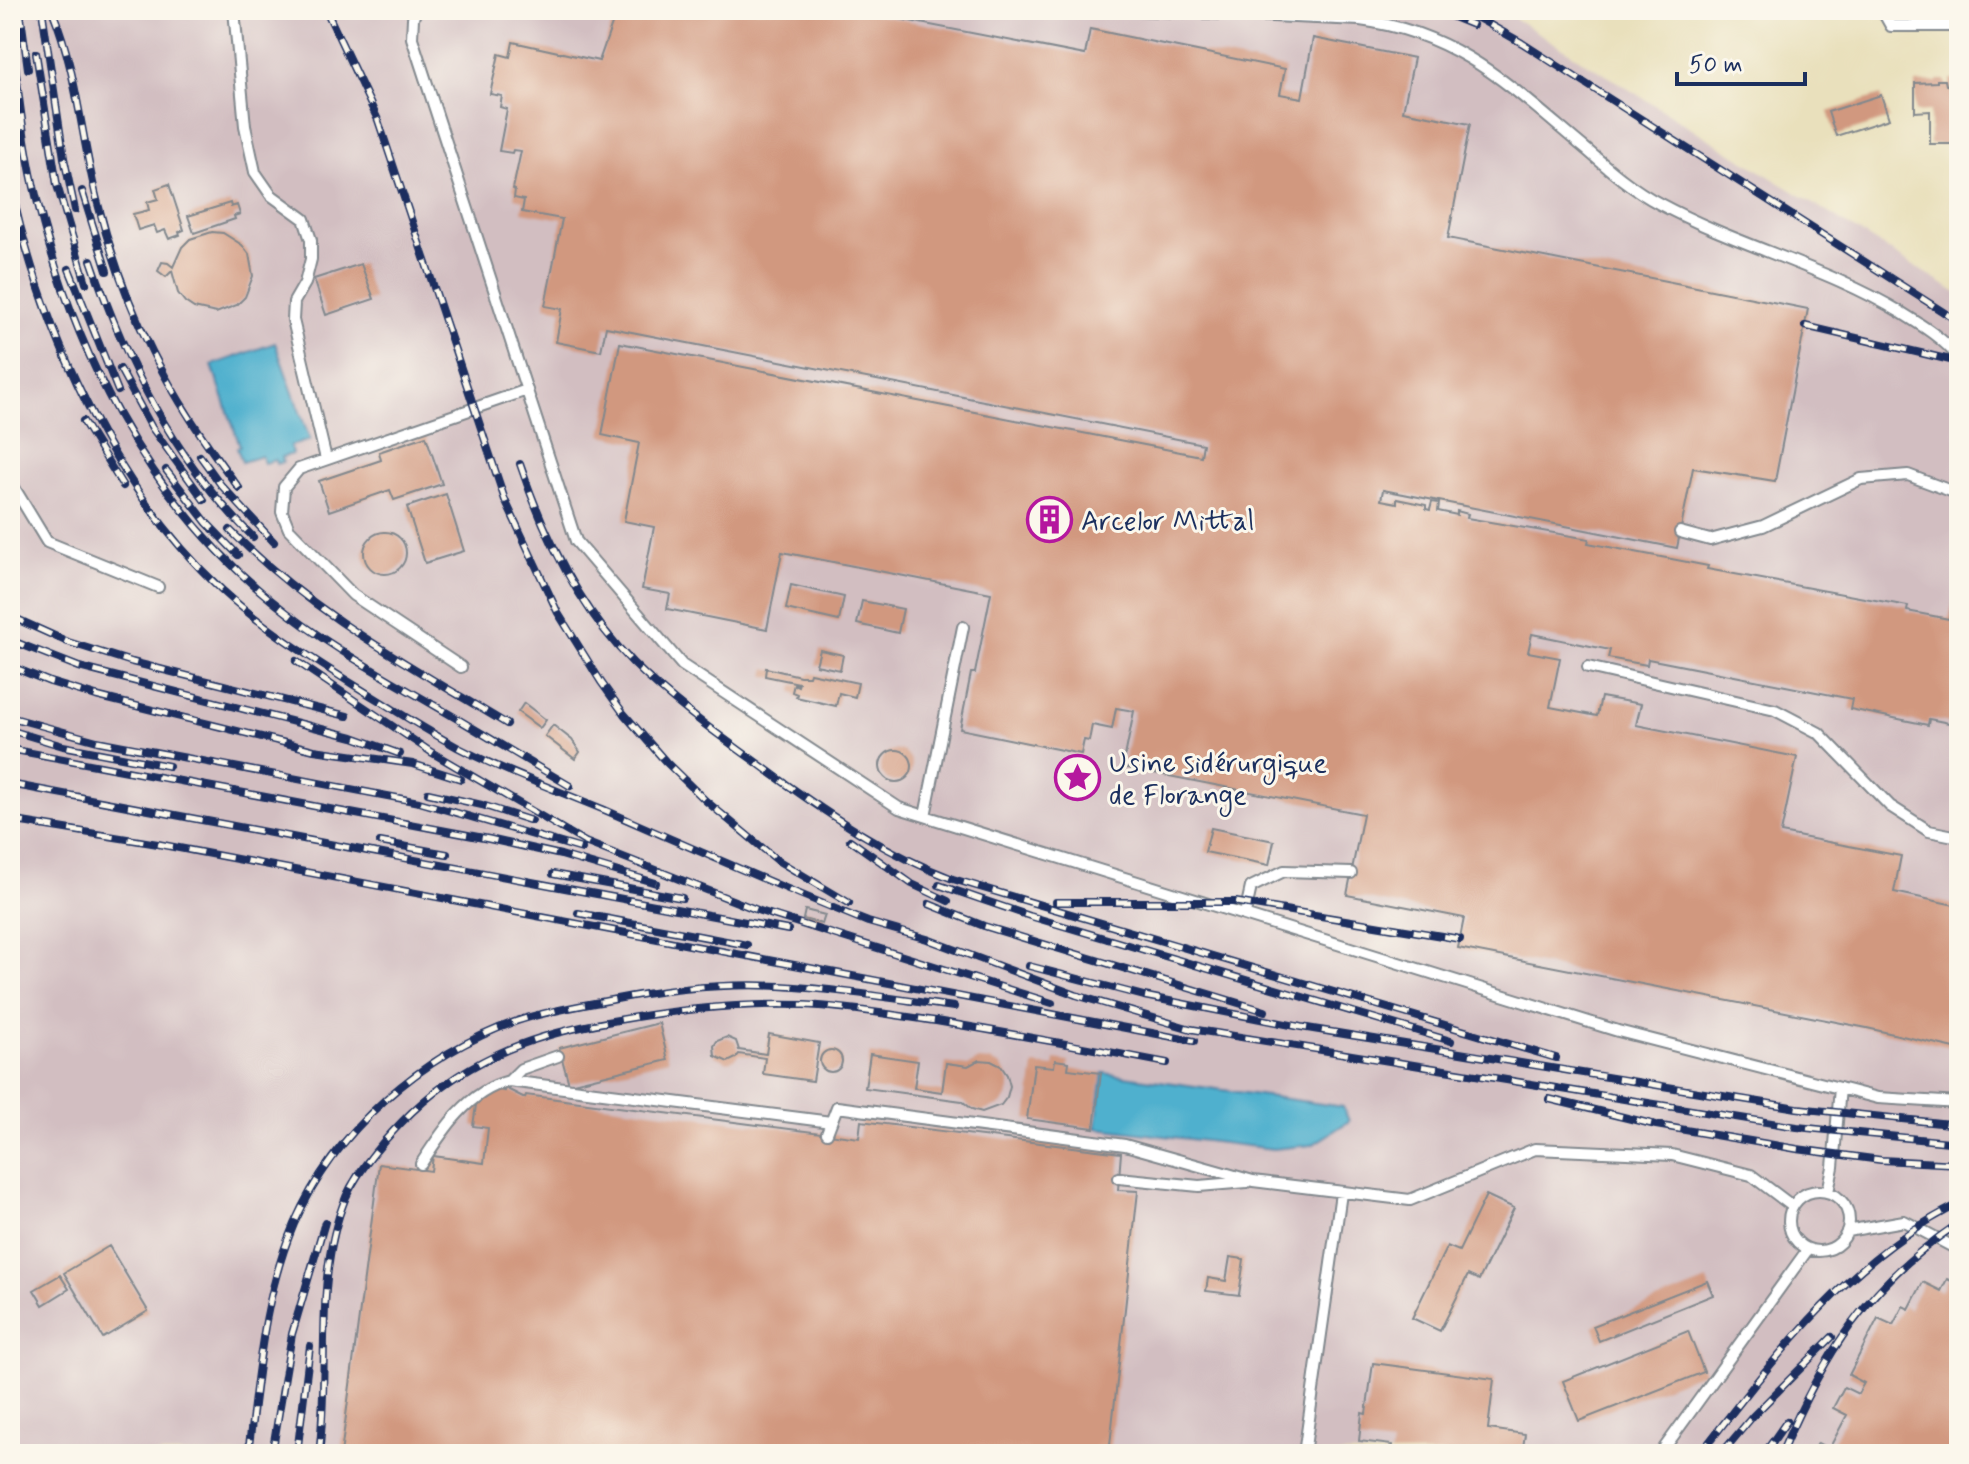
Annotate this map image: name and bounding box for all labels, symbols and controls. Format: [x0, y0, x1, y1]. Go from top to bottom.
scale bar [1677, 36, 1805, 86]
text: 50 m [1689, 50, 1743, 81]
building icon: Arcelor Mittal [1026, 496, 1074, 544]
place label: Arcelor Mittal [1081, 504, 1254, 541]
place label: Usine sidérurgique de Florange [1109, 746, 1327, 817]
place icon: Usine sidérurgique de Florange [1054, 754, 1102, 802]

